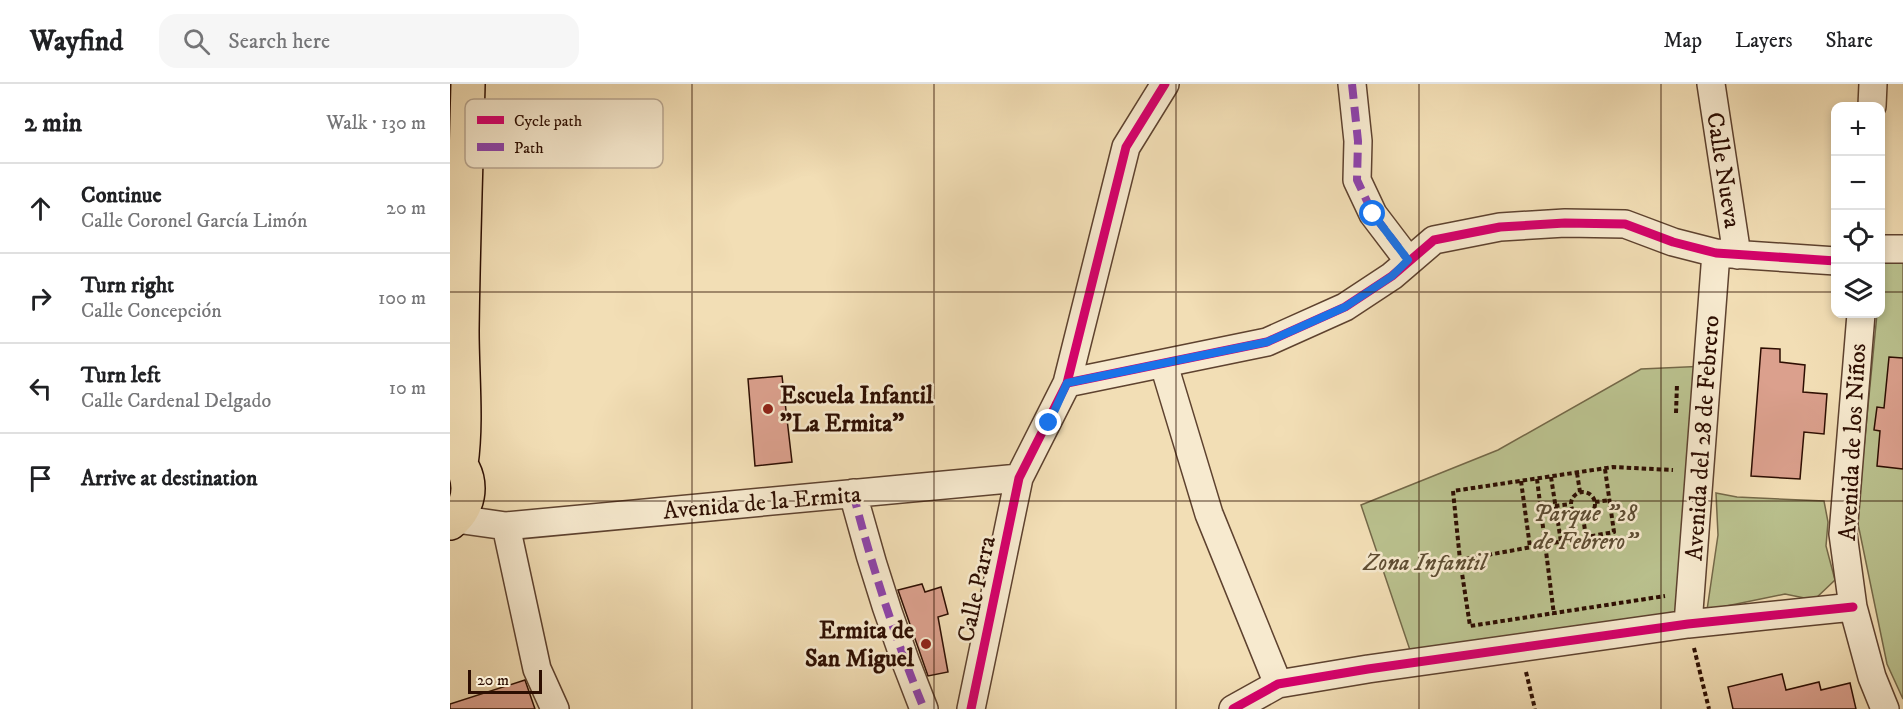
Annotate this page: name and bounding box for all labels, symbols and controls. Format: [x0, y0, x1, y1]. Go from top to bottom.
search box [159, 14, 579, 68]
text: Wayfind [30, 24, 123, 59]
icon: search [180, 25, 213, 58]
text: Search here [228, 28, 330, 55]
text: Map [1663, 28, 1702, 54]
text: Layers [1735, 28, 1793, 54]
text: Share [1826, 28, 1873, 54]
legend [465, 99, 663, 168]
map controls [1831, 102, 1885, 318]
button: + [1831, 102, 1885, 156]
text: 2 min [24, 107, 82, 140]
street label: Calle Nueva [1699, 110, 1747, 231]
text: Walk · 130 m [326, 111, 426, 136]
text: Cycle path [514, 111, 583, 131]
text: Path [514, 138, 544, 158]
button: − [1831, 156, 1885, 210]
text: Continue [81, 182, 162, 209]
icon: ahead [24, 192, 57, 225]
text: 20 m [386, 196, 426, 221]
route start [1359, 200, 1385, 226]
text: Calle Coronel García Limón [81, 209, 308, 234]
button: locate [1831, 210, 1885, 264]
button: layers [1831, 264, 1885, 318]
text: Turn right [81, 272, 174, 299]
icon: right [24, 282, 57, 315]
text: 100 m [378, 286, 426, 311]
text: Calle Concepción [81, 299, 222, 324]
street label: Avenida del 28 de Febrero [1679, 314, 1727, 562]
street label: Avenida de los Niños [1833, 343, 1873, 542]
text: Turn left [81, 362, 161, 389]
icon: left [24, 372, 57, 405]
text: 10 m [389, 376, 426, 401]
place label: Escuela Infantil "La Ermita" [780, 381, 934, 439]
text: Calle Cardenal Delgado [81, 389, 271, 414]
marker: Escuela Infantil "La Ermita" [761, 402, 775, 416]
route end [1035, 409, 1061, 435]
icon: arrive [24, 462, 57, 495]
text: Arrive at destination [81, 465, 258, 492]
street label: Avenida de la Ermita [662, 479, 863, 527]
park label: Parque "28 de Febrero" [1533, 499, 1640, 557]
street label: Calle Parra [951, 533, 1003, 645]
park label: Zona Infantil [1363, 548, 1489, 578]
place label: Ermita de San Miguel [805, 616, 915, 674]
marker: Ermita de San Miguel [919, 637, 933, 651]
scale bar [468, 667, 542, 694]
text: 20 m [477, 670, 509, 690]

